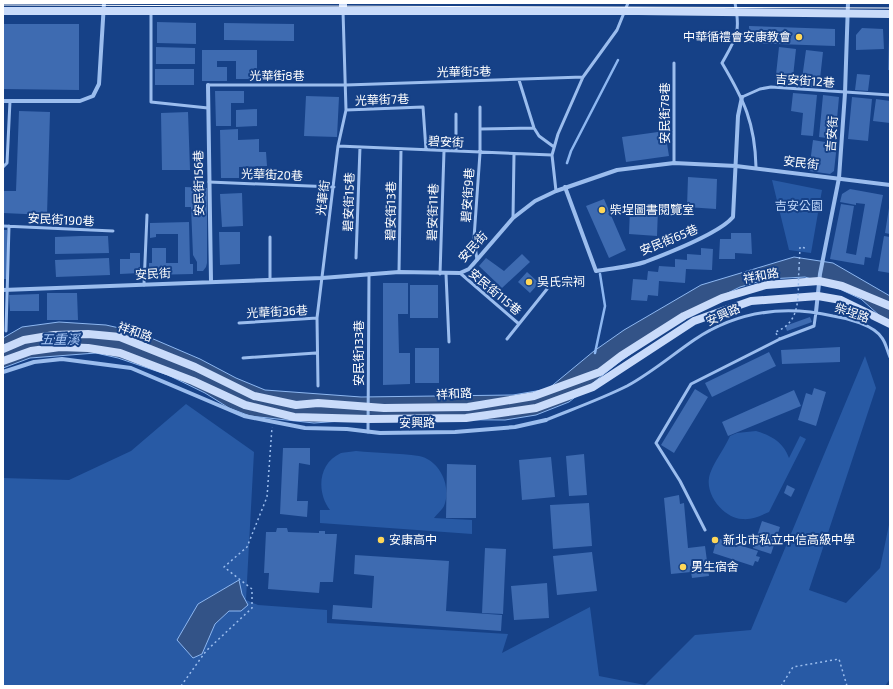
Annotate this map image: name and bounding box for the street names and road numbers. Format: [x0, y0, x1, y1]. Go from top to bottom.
street label: 光華街5巷 [437, 64, 491, 78]
street label: 光華街8巷 [249, 68, 305, 82]
street label: 吉安街12巷 [775, 71, 835, 89]
street label: 安民街78巷 [657, 82, 671, 144]
street label: 光華街7巷 [355, 91, 409, 107]
street label: 吉安街 [823, 115, 839, 152]
street label: 碧安街 [428, 133, 464, 149]
street label: 安民街156巷 [190, 150, 206, 216]
street label: 安民街 [782, 153, 820, 171]
street label: 光華街20巷 [241, 166, 303, 182]
street label: 碧安街9巷 [458, 167, 476, 223]
street label: 碧安街15巷 [340, 172, 356, 232]
street label: 光華街 [313, 179, 331, 217]
street label: 碧安街13巷 [382, 181, 398, 241]
street label: 碧安街11巷 [424, 183, 440, 241]
street label: 安民街190巷 [27, 210, 95, 228]
street label: 安民街65巷 [638, 221, 700, 257]
street label: 安民街 [455, 228, 490, 264]
street label: 安民街 [135, 265, 171, 281]
street label: 安民街115巷 [467, 265, 525, 317]
street label: 祥和路 [742, 265, 780, 285]
street label: 安興路 [703, 300, 742, 328]
street label: 柴埕路 [833, 300, 872, 325]
street label: 光華街36巷 [246, 302, 308, 320]
street label: 祥和路 [116, 319, 155, 344]
street label: 安民街133巷 [351, 320, 365, 386]
street label: 祥和路 [436, 385, 472, 401]
street label: 安興路 [399, 415, 435, 429]

